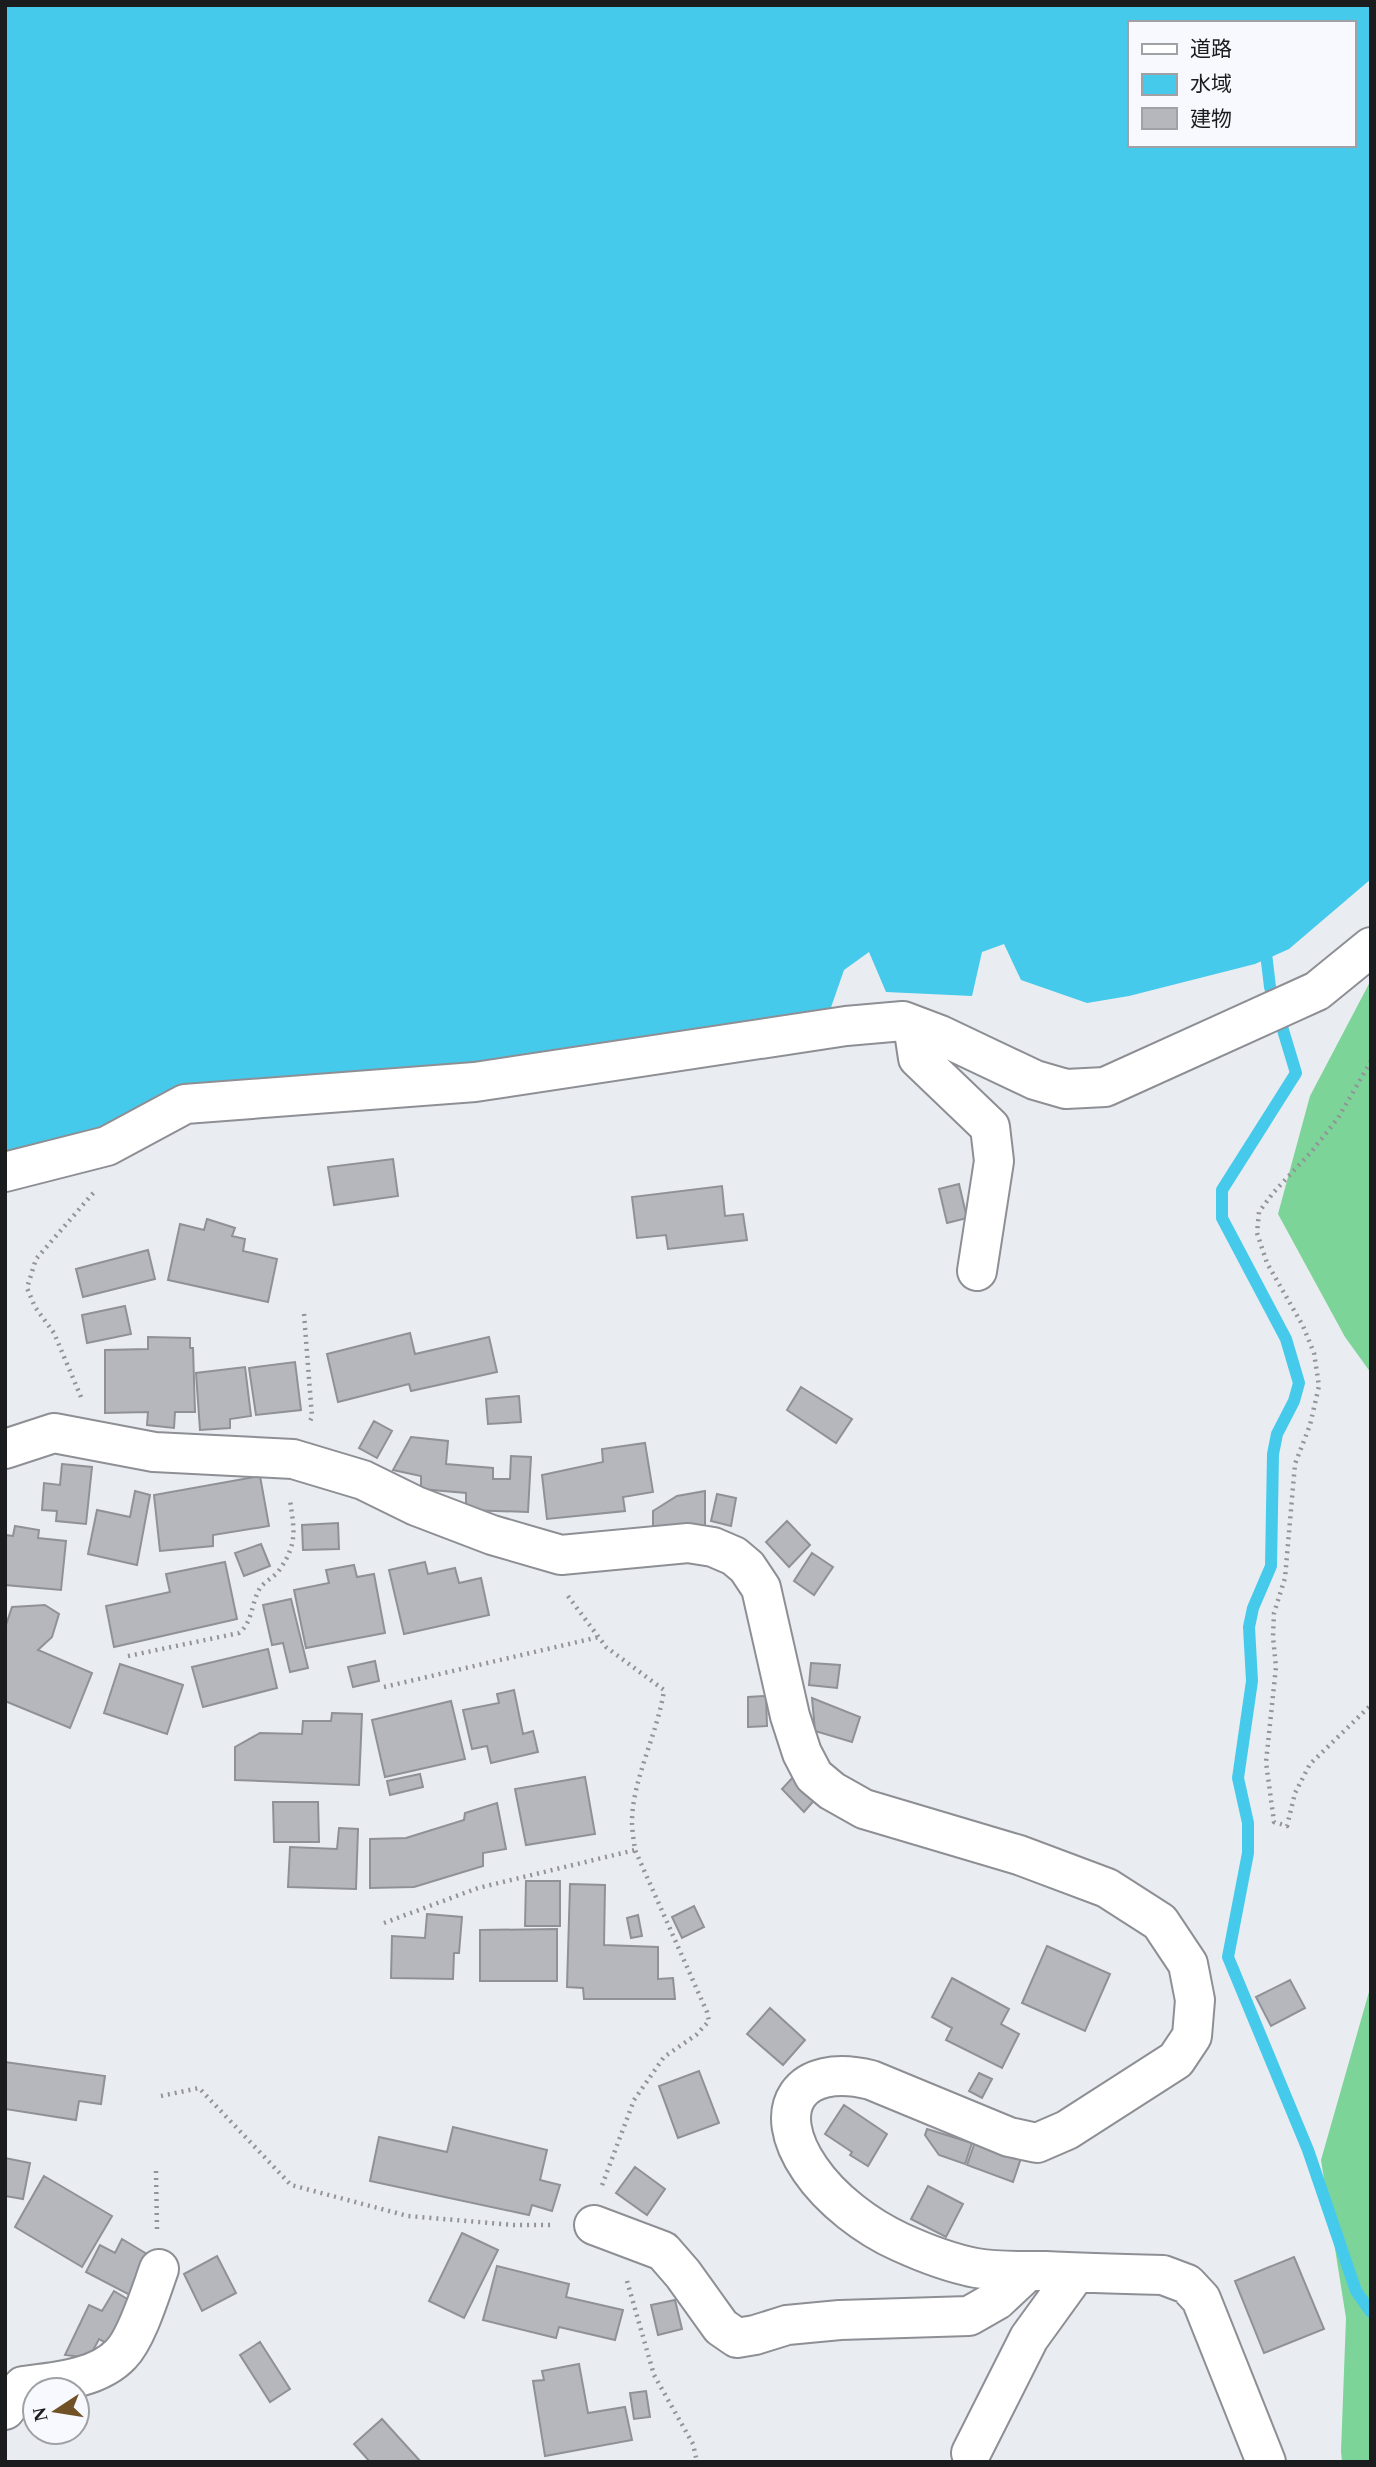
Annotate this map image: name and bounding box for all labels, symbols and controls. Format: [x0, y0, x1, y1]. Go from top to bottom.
legend [1128, 21, 1355, 147]
text: 道路 [1190, 37, 1232, 61]
text: 水域 [1190, 72, 1232, 96]
text: 建物 [1190, 107, 1232, 131]
north arrow [21, 2376, 91, 2446]
text: N [28, 2405, 52, 2423]

